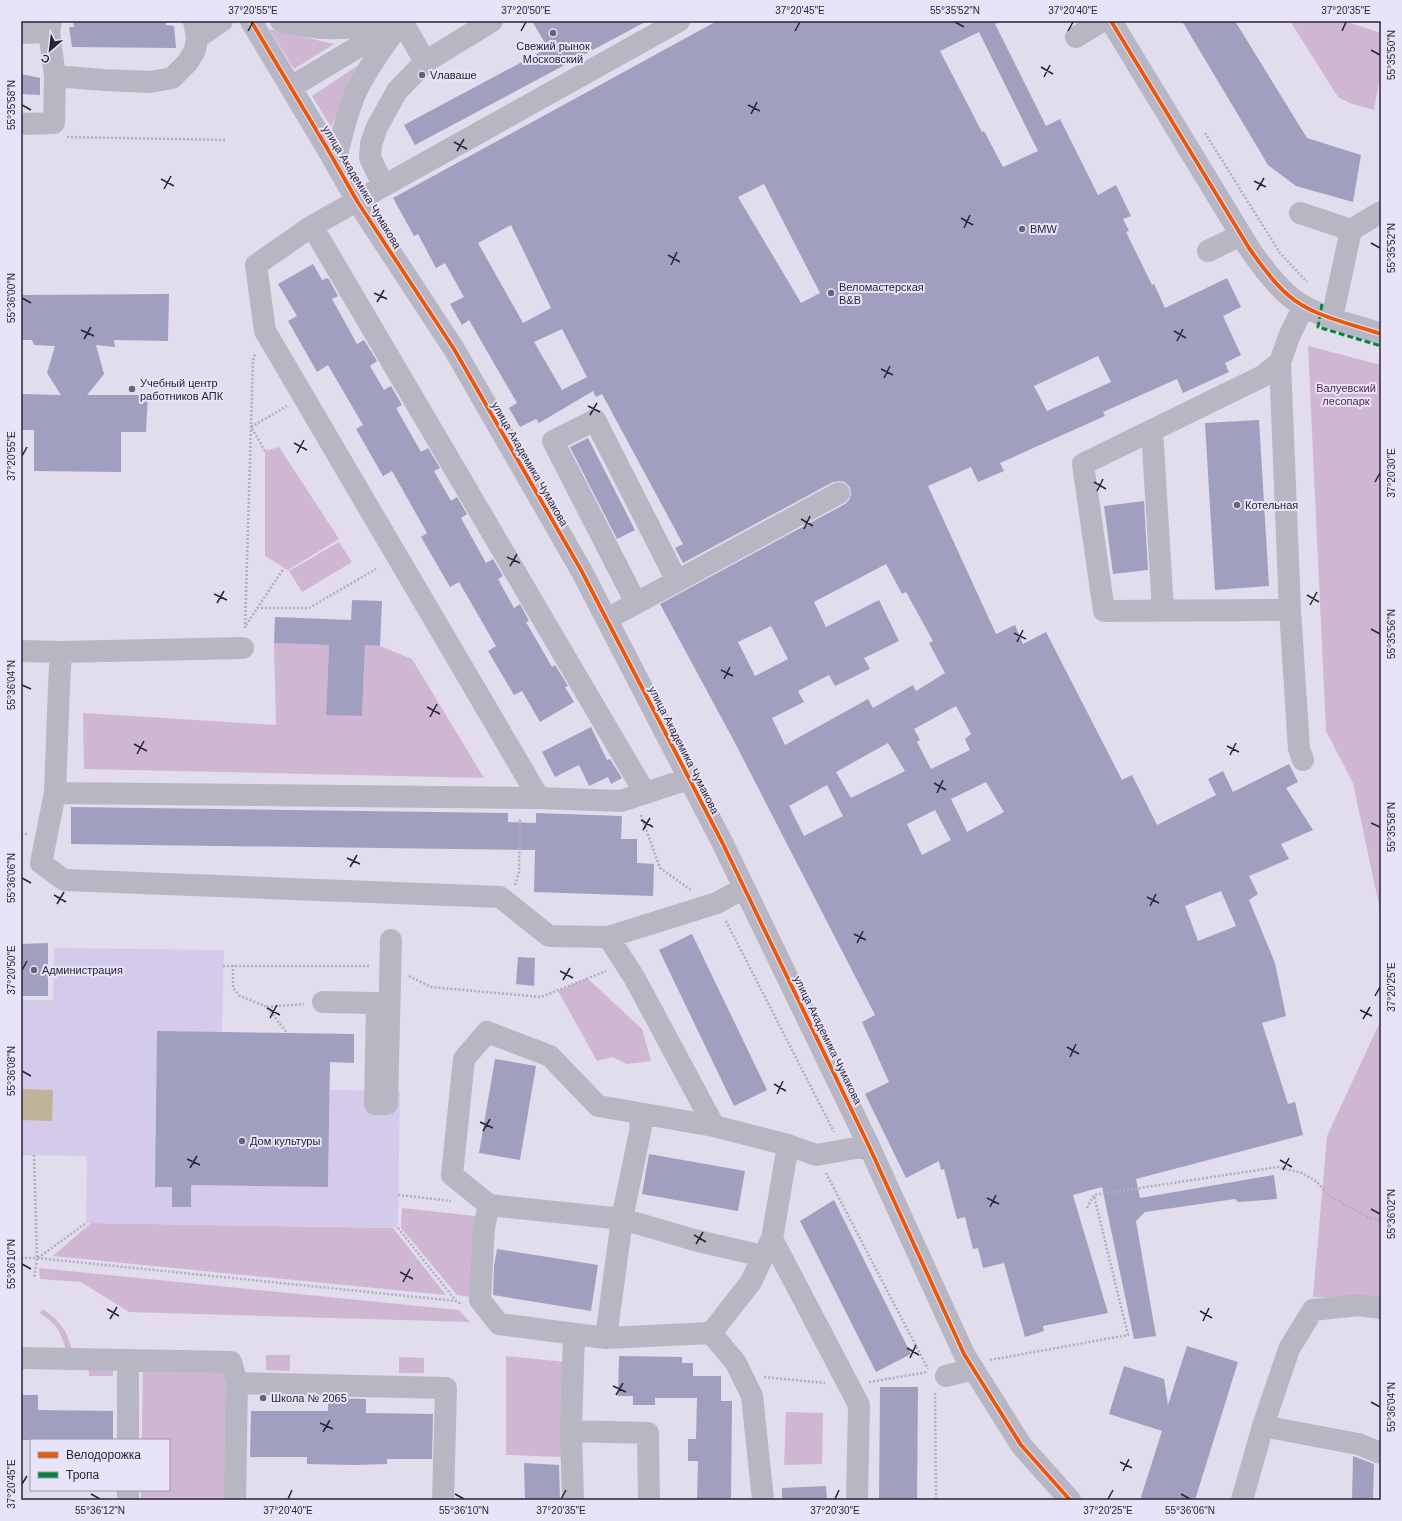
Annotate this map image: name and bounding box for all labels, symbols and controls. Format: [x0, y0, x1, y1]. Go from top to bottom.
text: 37°20'55"E [228, 5, 278, 16]
text: 37°20'50"E [501, 5, 551, 16]
text: 37°20'45"E [775, 5, 825, 16]
text: 55°35'52"N [930, 5, 980, 16]
text: 37°20'40"E [1048, 5, 1098, 16]
text: 37°20'35"E [1321, 5, 1371, 16]
marker: Свежий рынок Московский [548, 28, 558, 38]
north arrow [30, 30, 70, 70]
text: 55°35'50"N [1386, 30, 1397, 80]
place label: Свежий рынок Московский [516, 40, 590, 65]
text: С [39, 52, 52, 66]
place label: Vлаваше [430, 69, 477, 81]
marker: Vлаваше [417, 70, 427, 80]
text: 55°35'58"N [6, 80, 17, 130]
street label: улица Академика Чумакова [320, 123, 404, 252]
place label: BMW [1030, 223, 1058, 235]
text: 55°35'52"N [1386, 223, 1397, 273]
marker: BMW [1017, 224, 1027, 234]
text: 55°36'00"N [6, 273, 17, 323]
place label: Веломастерская B&B [839, 281, 924, 306]
marker: Веломастерская B&B [826, 288, 836, 298]
place label: Учебный центр работников АПК [140, 377, 224, 402]
park label: Валуевский лесопарк [1316, 382, 1376, 407]
marker: Учебный центр работников АПК [127, 384, 137, 394]
street label: улица Академика Чумакова [489, 400, 571, 529]
text: 37°20'55"E [6, 431, 17, 481]
text: 37°20'30"E [1386, 448, 1397, 498]
place label: Котельная [1245, 499, 1298, 511]
marker: Котельная [1232, 500, 1242, 510]
text: 55°35'56"N [1386, 609, 1397, 659]
text: 55°36'04"N [6, 660, 17, 710]
street label: улица Академика Чумакова [647, 684, 722, 817]
text: 55°35'58"N [1386, 802, 1397, 852]
text: 55°36'06"N [6, 853, 17, 903]
text: 37°20'50"E [6, 945, 17, 995]
text: 37°20'25"E [1386, 962, 1397, 1012]
place label: Администрация [42, 964, 123, 976]
marker: Администрация [29, 965, 39, 975]
street label: улица Академика Чумакова [792, 974, 865, 1107]
text: 55°36'08"N [6, 1046, 17, 1096]
place label: Дом культуры [250, 1135, 320, 1147]
marker: Дом культуры [237, 1136, 247, 1146]
text: 55°36'02"N [1386, 1189, 1397, 1239]
text: 55°36'10"N [6, 1239, 17, 1289]
text: 55°36'04"N [1386, 1382, 1397, 1432]
place label: Школа № 2065 [271, 1392, 347, 1404]
marker: Школа № 2065 [258, 1393, 268, 1403]
legend [30, 1439, 170, 1491]
text: Велодорожка [66, 1448, 141, 1462]
text: 37°20'45"E [6, 1459, 17, 1509]
text: Тропа [66, 1468, 100, 1482]
text: 55°36'12"N [75, 1505, 125, 1516]
text: 37°20'40"E [263, 1505, 313, 1516]
text: 55°36'10"N [439, 1505, 489, 1516]
text: 37°20'35"E [536, 1505, 586, 1516]
text: 37°20'30"E [810, 1505, 860, 1516]
text: 37°20'25"E [1083, 1505, 1133, 1516]
text: 55°36'06"N [1165, 1505, 1215, 1516]

